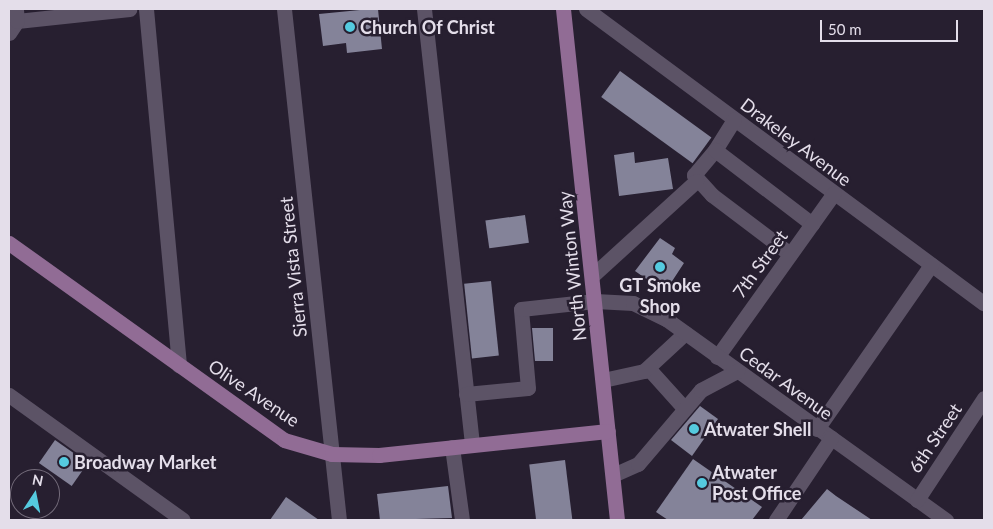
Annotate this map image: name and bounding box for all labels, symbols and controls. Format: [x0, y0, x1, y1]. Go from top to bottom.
scale bar [823, 10, 960, 42]
place label: Church Of Christ [360, 16, 495, 38]
text: 50 m [828, 20, 862, 38]
marker: Church Of Christ [344, 21, 356, 33]
street label: Drakeley Avenue [736, 93, 856, 191]
street label: North Winton Way [553, 190, 591, 342]
street label: Sierra Vista Street [275, 195, 311, 339]
street label: 7th Street [728, 226, 792, 302]
marker: GT Smoke Shop [654, 261, 666, 273]
place label: GT Smoke Shop [619, 275, 701, 318]
street label: Cedar Avenue [735, 342, 837, 424]
street label: Olive Avenue [204, 355, 304, 431]
street label: 6th Street [904, 399, 966, 477]
place label: Atwater Shell [704, 418, 812, 440]
marker: Atwater Shell [688, 423, 700, 435]
place label: Broadway Market [74, 451, 217, 473]
marker: Broadway Market [58, 456, 70, 468]
place label: Atwater Post Office [712, 462, 801, 504]
north arrow [10, 469, 60, 519]
text: N [31, 470, 45, 489]
marker: Atwater Post Office [696, 477, 708, 489]

